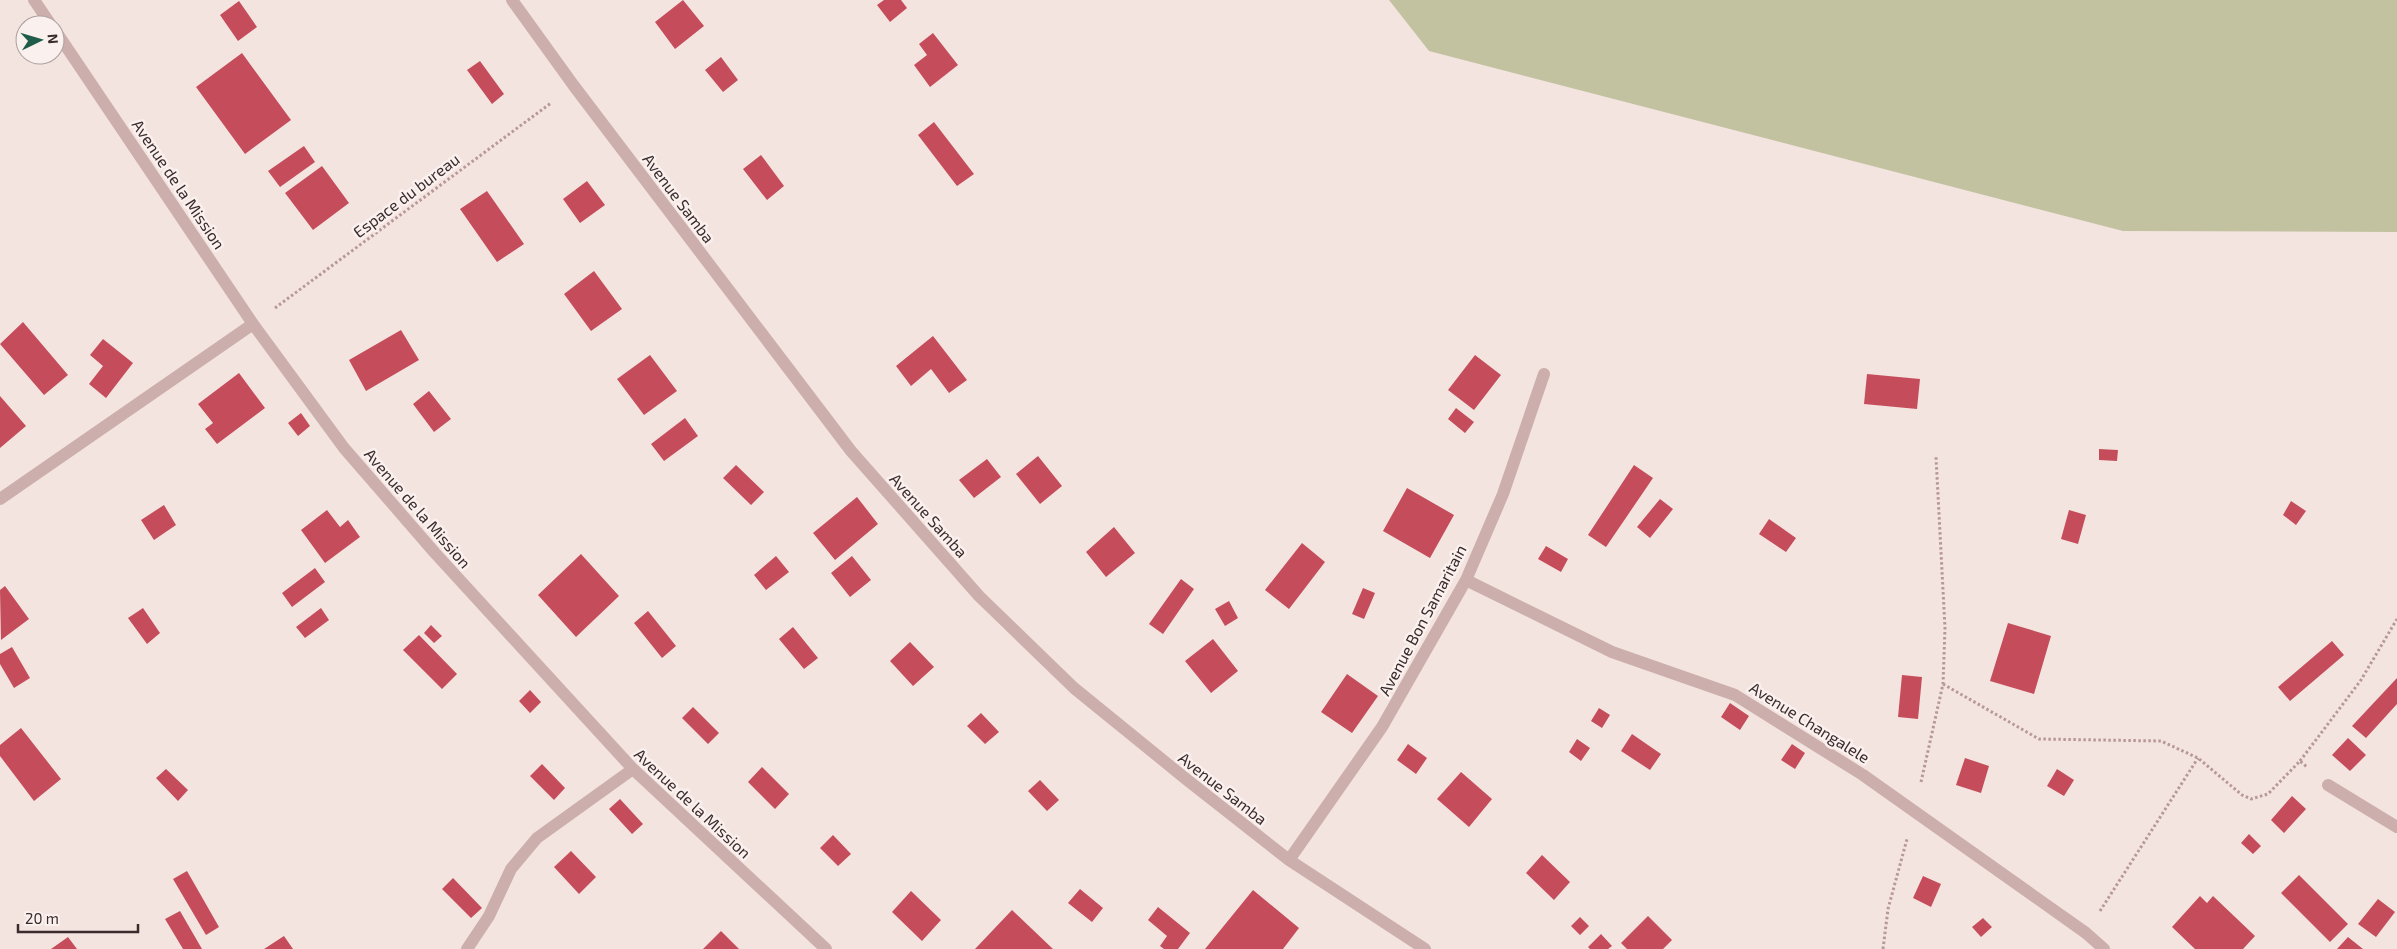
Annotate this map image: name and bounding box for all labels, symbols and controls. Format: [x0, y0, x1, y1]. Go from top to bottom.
north arrow [15, 15, 65, 65]
text: N [45, 33, 62, 45]
street label: Avenue de la Mission [129, 116, 229, 252]
street label: Espace du bureau [349, 149, 463, 241]
street label: Avenue Samba [639, 150, 719, 246]
street label: Avenue de la Mission [361, 444, 475, 572]
street label: Avenue Samba [886, 469, 972, 561]
street label: Avenue Bon Samaritain [1374, 541, 1470, 699]
street label: Avenue Changalele [1746, 677, 1874, 767]
street label: Avenue de la Mission [631, 744, 755, 862]
street label: Avenue Samba [1175, 748, 1271, 828]
scale bar [18, 902, 138, 934]
text: 20 m [25, 909, 59, 927]

